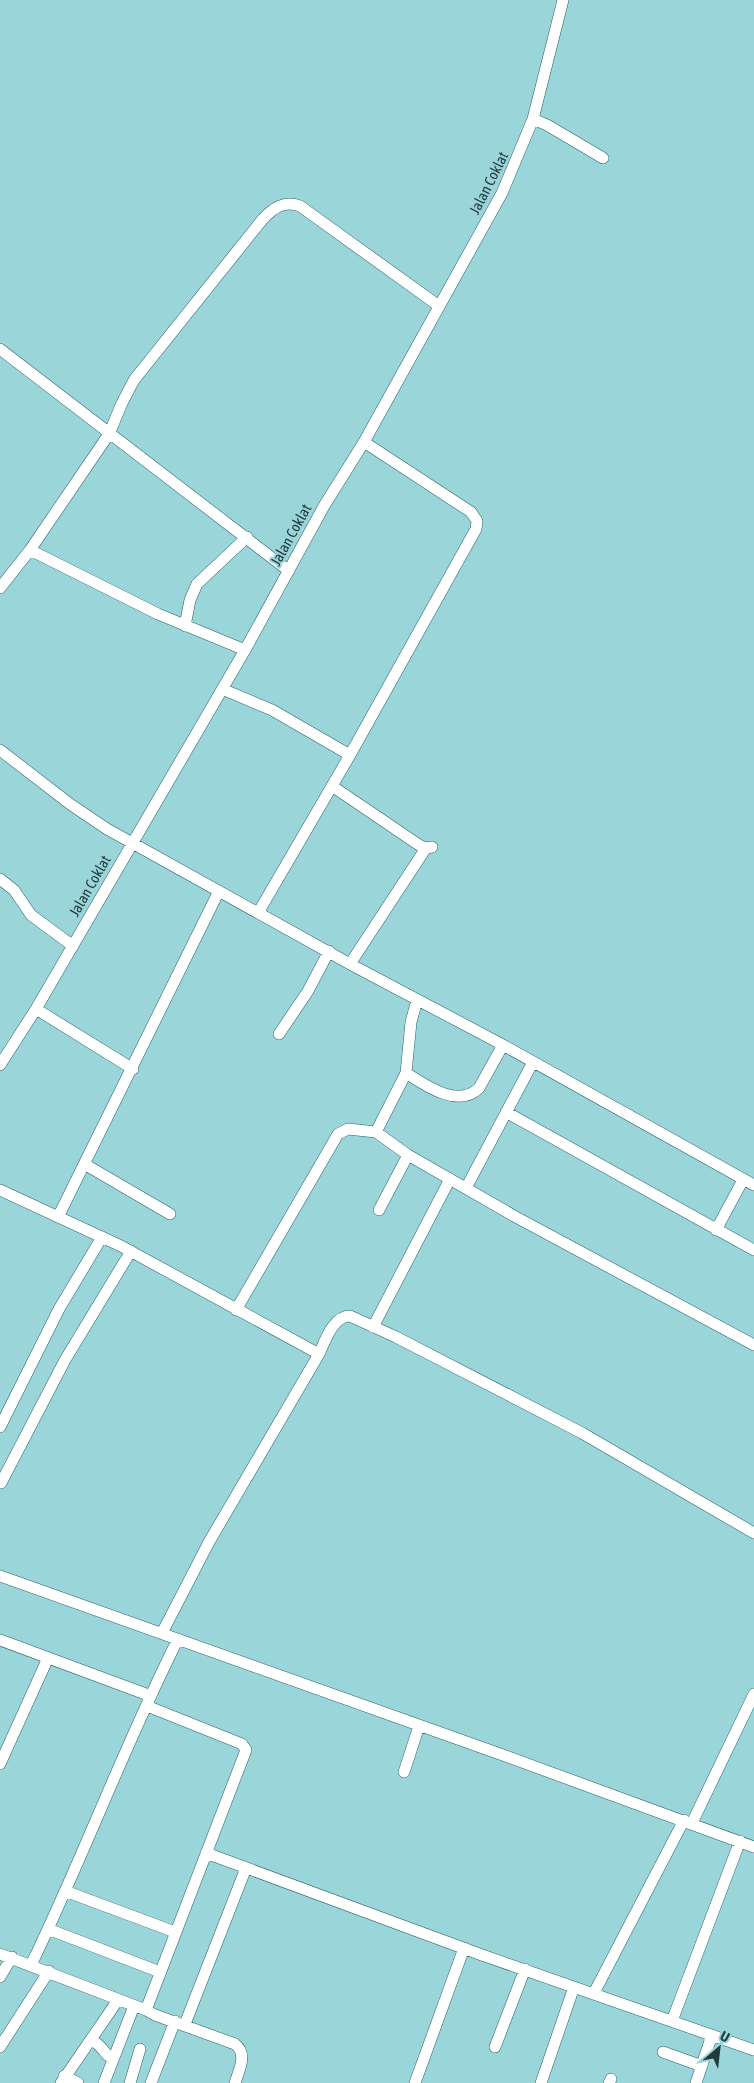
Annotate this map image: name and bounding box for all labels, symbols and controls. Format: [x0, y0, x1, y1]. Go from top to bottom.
street label: Jalan Coklat [466, 149, 512, 217]
street label: Jalan Coklat [267, 501, 314, 568]
street label: Jalan Coklat [65, 852, 114, 919]
north arrow [694, 2023, 744, 2073]
text: U [718, 2028, 733, 2046]

